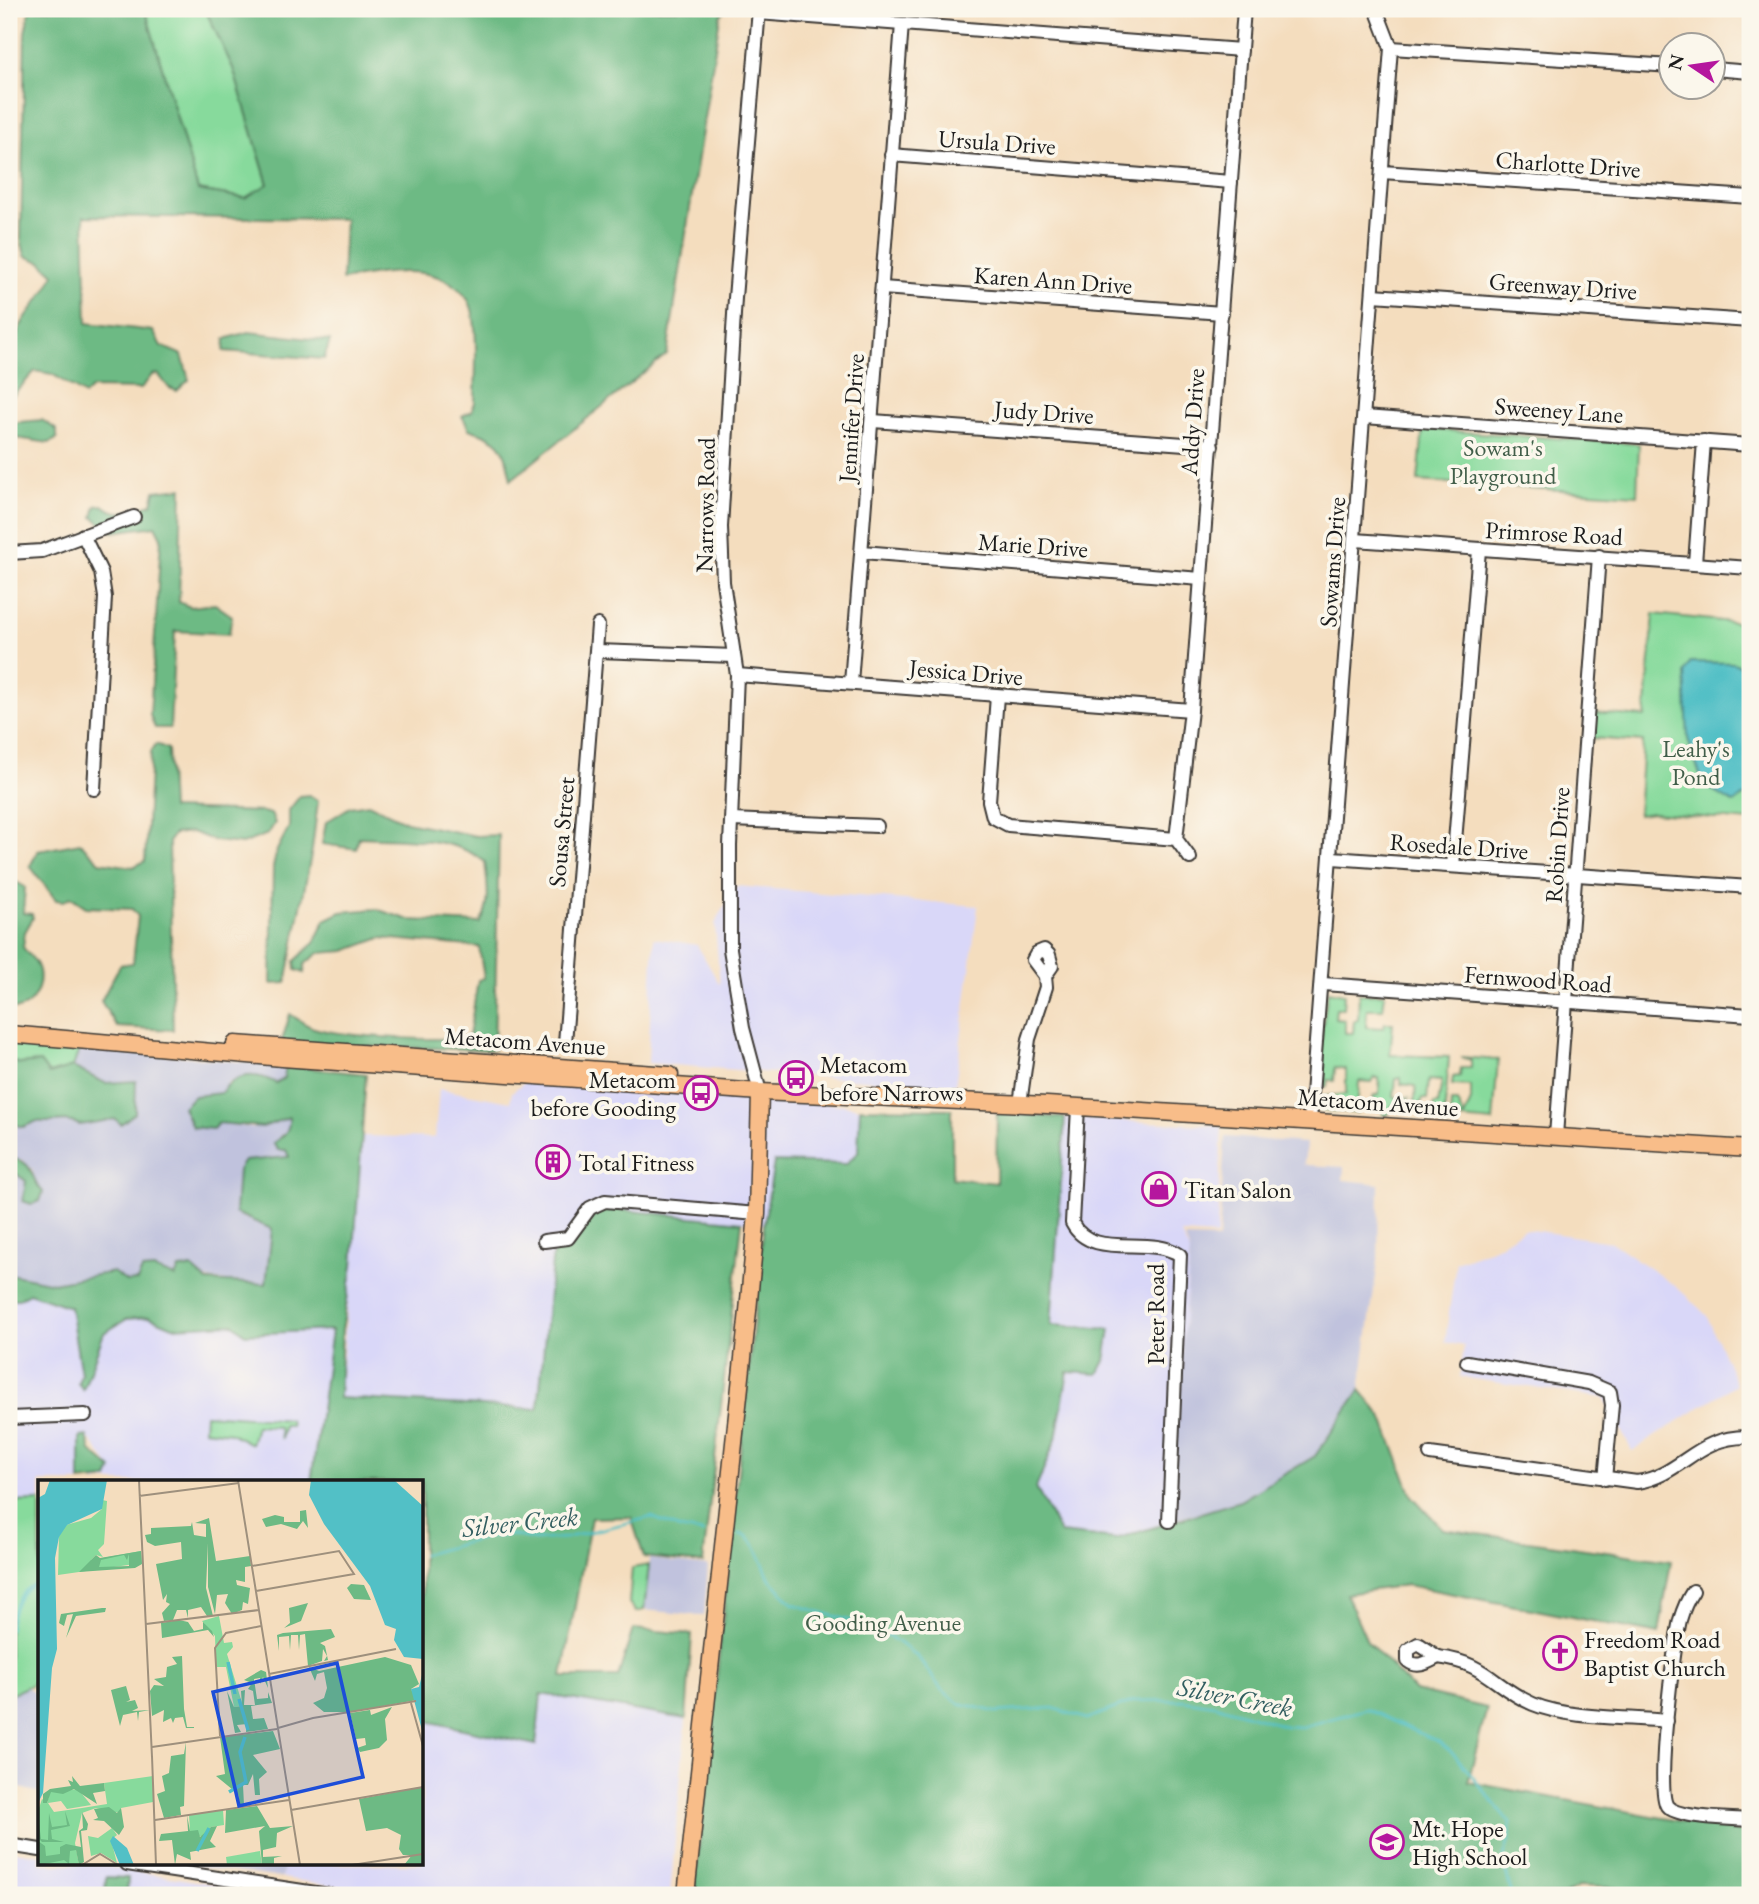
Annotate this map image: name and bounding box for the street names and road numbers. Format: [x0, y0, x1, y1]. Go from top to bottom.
street label: Ursula Drive [937, 122, 1057, 162]
street label: Charlotte Drive [1495, 143, 1641, 185]
street label: Karen Ann Drive [973, 259, 1133, 301]
street label: Greenway Drive [1488, 265, 1638, 307]
street label: Jennifer Drive [831, 352, 871, 486]
street label: Addy Drive [1173, 367, 1211, 478]
street label: Sweeney Lane [1494, 390, 1624, 430]
street label: Judy Drive [991, 393, 1095, 431]
street label: Narrows Road [688, 436, 722, 573]
street label: Sowams Drive [1312, 496, 1352, 628]
street label: Primrose Road [1484, 514, 1624, 552]
street label: Marie Drive [977, 526, 1089, 564]
street label: Jessica Drive [906, 651, 1024, 692]
street label: Sousa Street [541, 775, 581, 888]
street label: Robin Drive [1537, 786, 1577, 904]
street label: Rosedale Drive [1389, 826, 1529, 866]
street label: Fernwood Road [1463, 958, 1614, 1000]
street label: Metacom Avenue [444, 1020, 606, 1062]
street label: Metacom Avenue [1297, 1081, 1459, 1123]
street label: Peter Road [1140, 1262, 1171, 1365]

